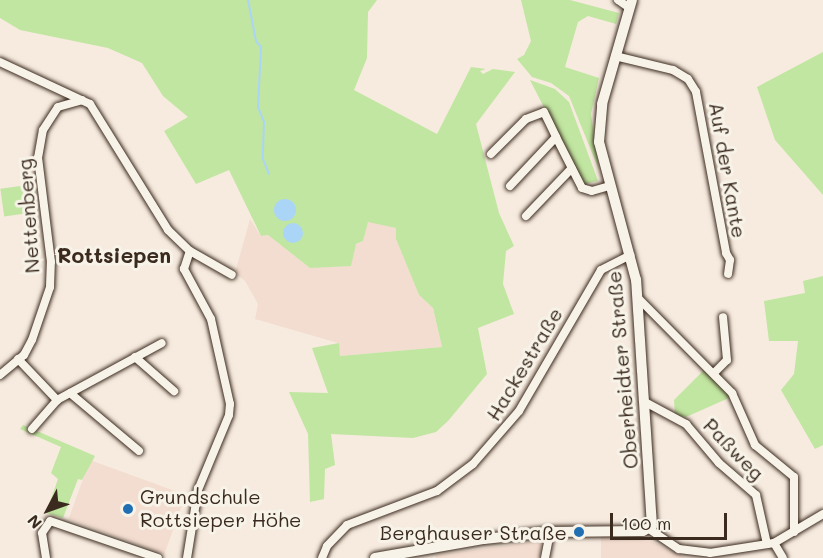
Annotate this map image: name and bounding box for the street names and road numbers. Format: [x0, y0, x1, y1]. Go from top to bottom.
street label: Auf der Kante [704, 100, 752, 240]
street label: Nettenberg [12, 158, 44, 274]
street label: Oberheidter Straße [601, 270, 643, 470]
street label: Hackestraße [481, 303, 567, 425]
street label: Paßweg [699, 413, 769, 485]

